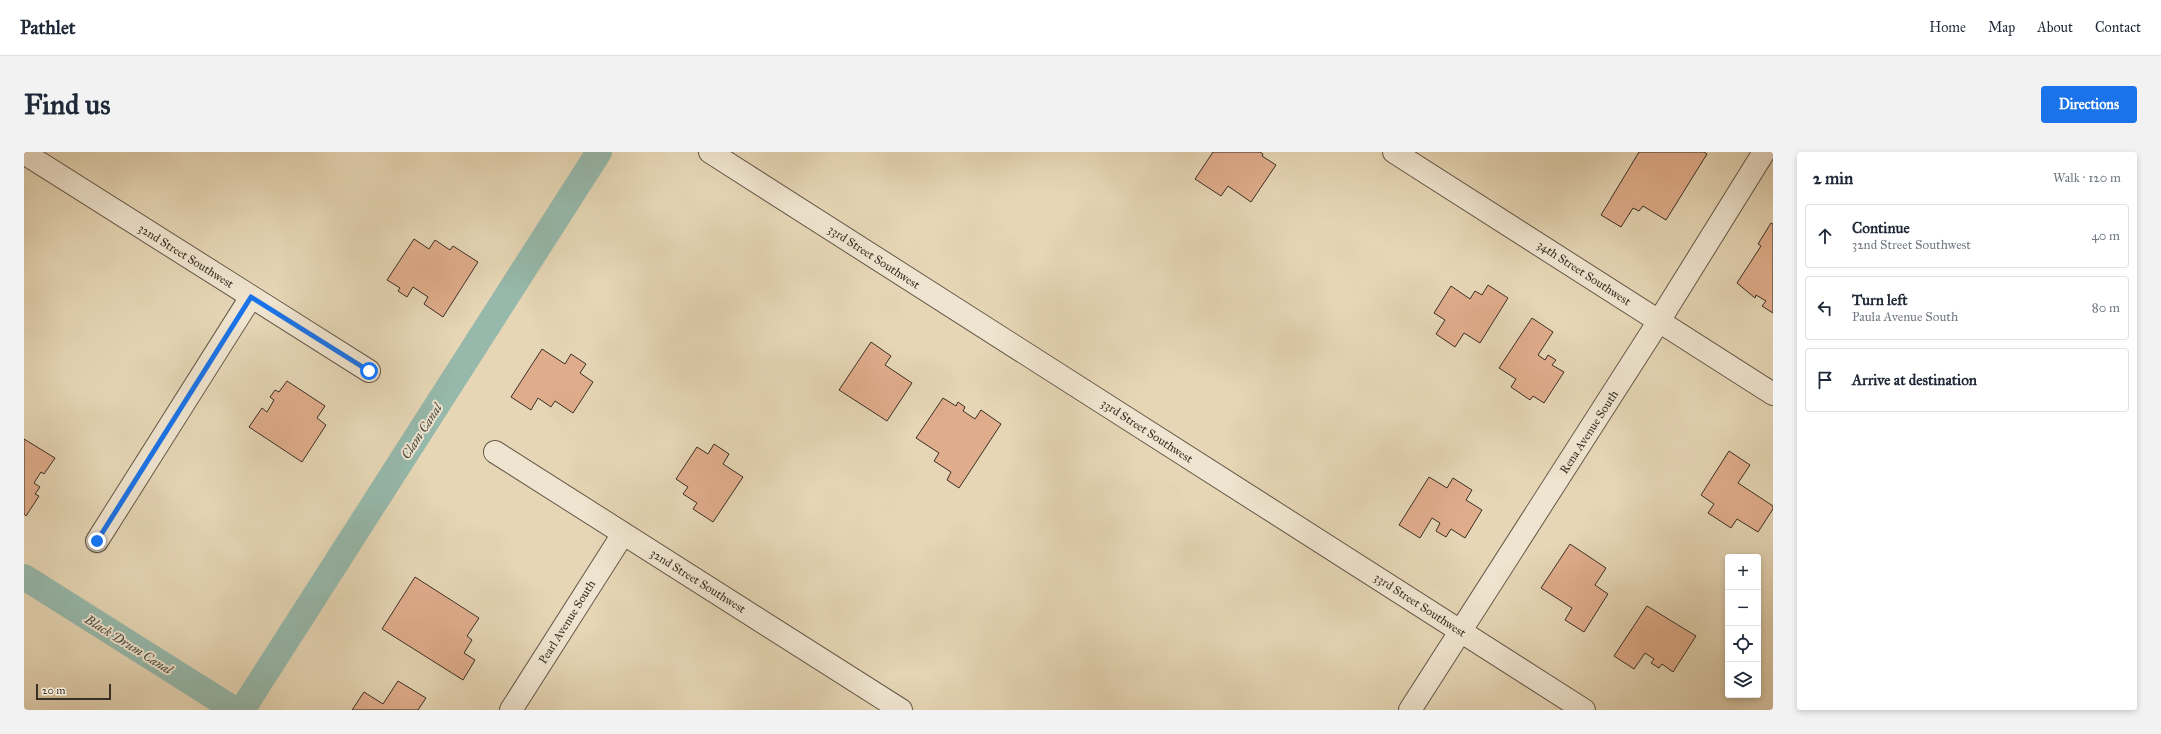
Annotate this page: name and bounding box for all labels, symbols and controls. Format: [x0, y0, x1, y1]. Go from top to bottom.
text: Pathlet [20, 16, 76, 39]
text: Home [1929, 19, 1966, 36]
text: Map [1988, 19, 2015, 36]
text: About [2037, 19, 2073, 36]
text: Contact [2095, 19, 2141, 36]
button: Directions [2041, 86, 2137, 123]
text: Find us [24, 87, 110, 122]
text: 2 min [1813, 168, 1853, 189]
text: Walk · 120 m [2053, 170, 2121, 186]
text: Continue [1852, 219, 1910, 237]
street label: 32nd Street Southwest [136, 221, 237, 291]
street label: 33rd Street Southwest [825, 222, 923, 292]
icon: ahead [1814, 225, 1836, 247]
text: 40 m [2091, 228, 2120, 244]
street label: 34th Street Southwest [1534, 237, 1634, 309]
text: 32nd Street Southwest [1852, 237, 1971, 253]
text: Turn left [1852, 291, 1908, 309]
icon: left [1814, 297, 1836, 319]
text: 80 m [2092, 300, 2120, 316]
text: Paula Avenue South [1852, 309, 1958, 325]
route start [360, 362, 378, 380]
icon: arrive [1814, 369, 1836, 391]
text: Arrive at destination [1852, 371, 1977, 389]
street label: Rena Avenue South [1557, 387, 1621, 476]
street label: 33rd Street Southwest [1098, 396, 1196, 466]
water label: Clam Canal [398, 400, 446, 462]
route end [88, 532, 106, 550]
street label: 32nd Street Southwest [648, 546, 749, 616]
map controls [1725, 554, 1761, 698]
button: + [1725, 554, 1761, 590]
street label: 33rd Street Southwest [1371, 570, 1469, 640]
street label: Pearl Avenue South [536, 577, 599, 666]
button: − [1725, 590, 1761, 626]
water label: Black Drum Canal [81, 611, 176, 679]
button: locate [1725, 626, 1761, 662]
button: layers [1725, 662, 1761, 698]
scale bar [36, 682, 111, 701]
text: 20 m [42, 684, 65, 697]

